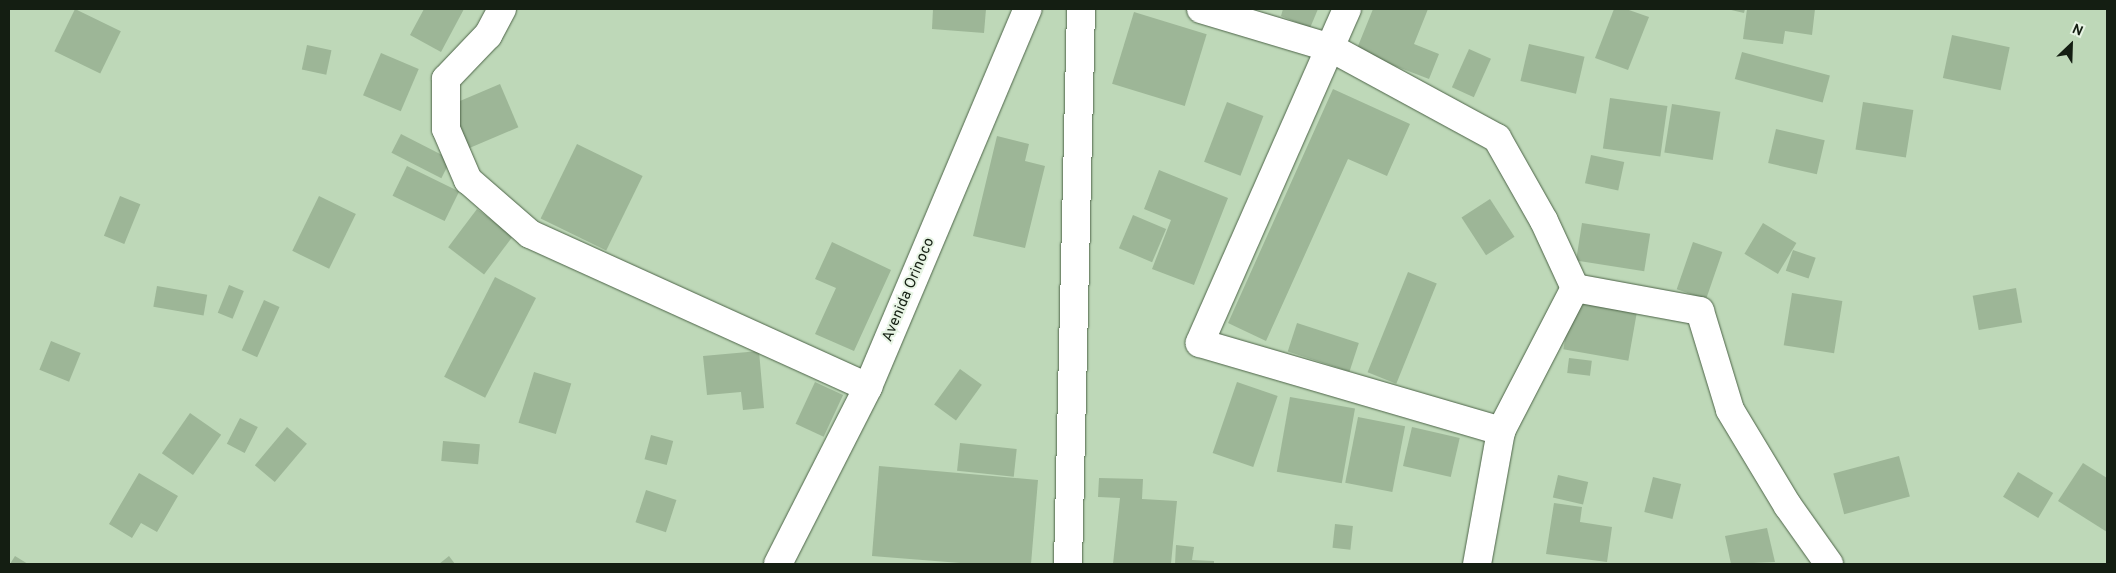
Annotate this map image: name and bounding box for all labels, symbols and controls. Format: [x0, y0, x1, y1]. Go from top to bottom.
north arrow [2046, 20, 2096, 70]
text: N [2069, 21, 2085, 41]
street label: Avenida Orinoco [879, 235, 939, 345]

